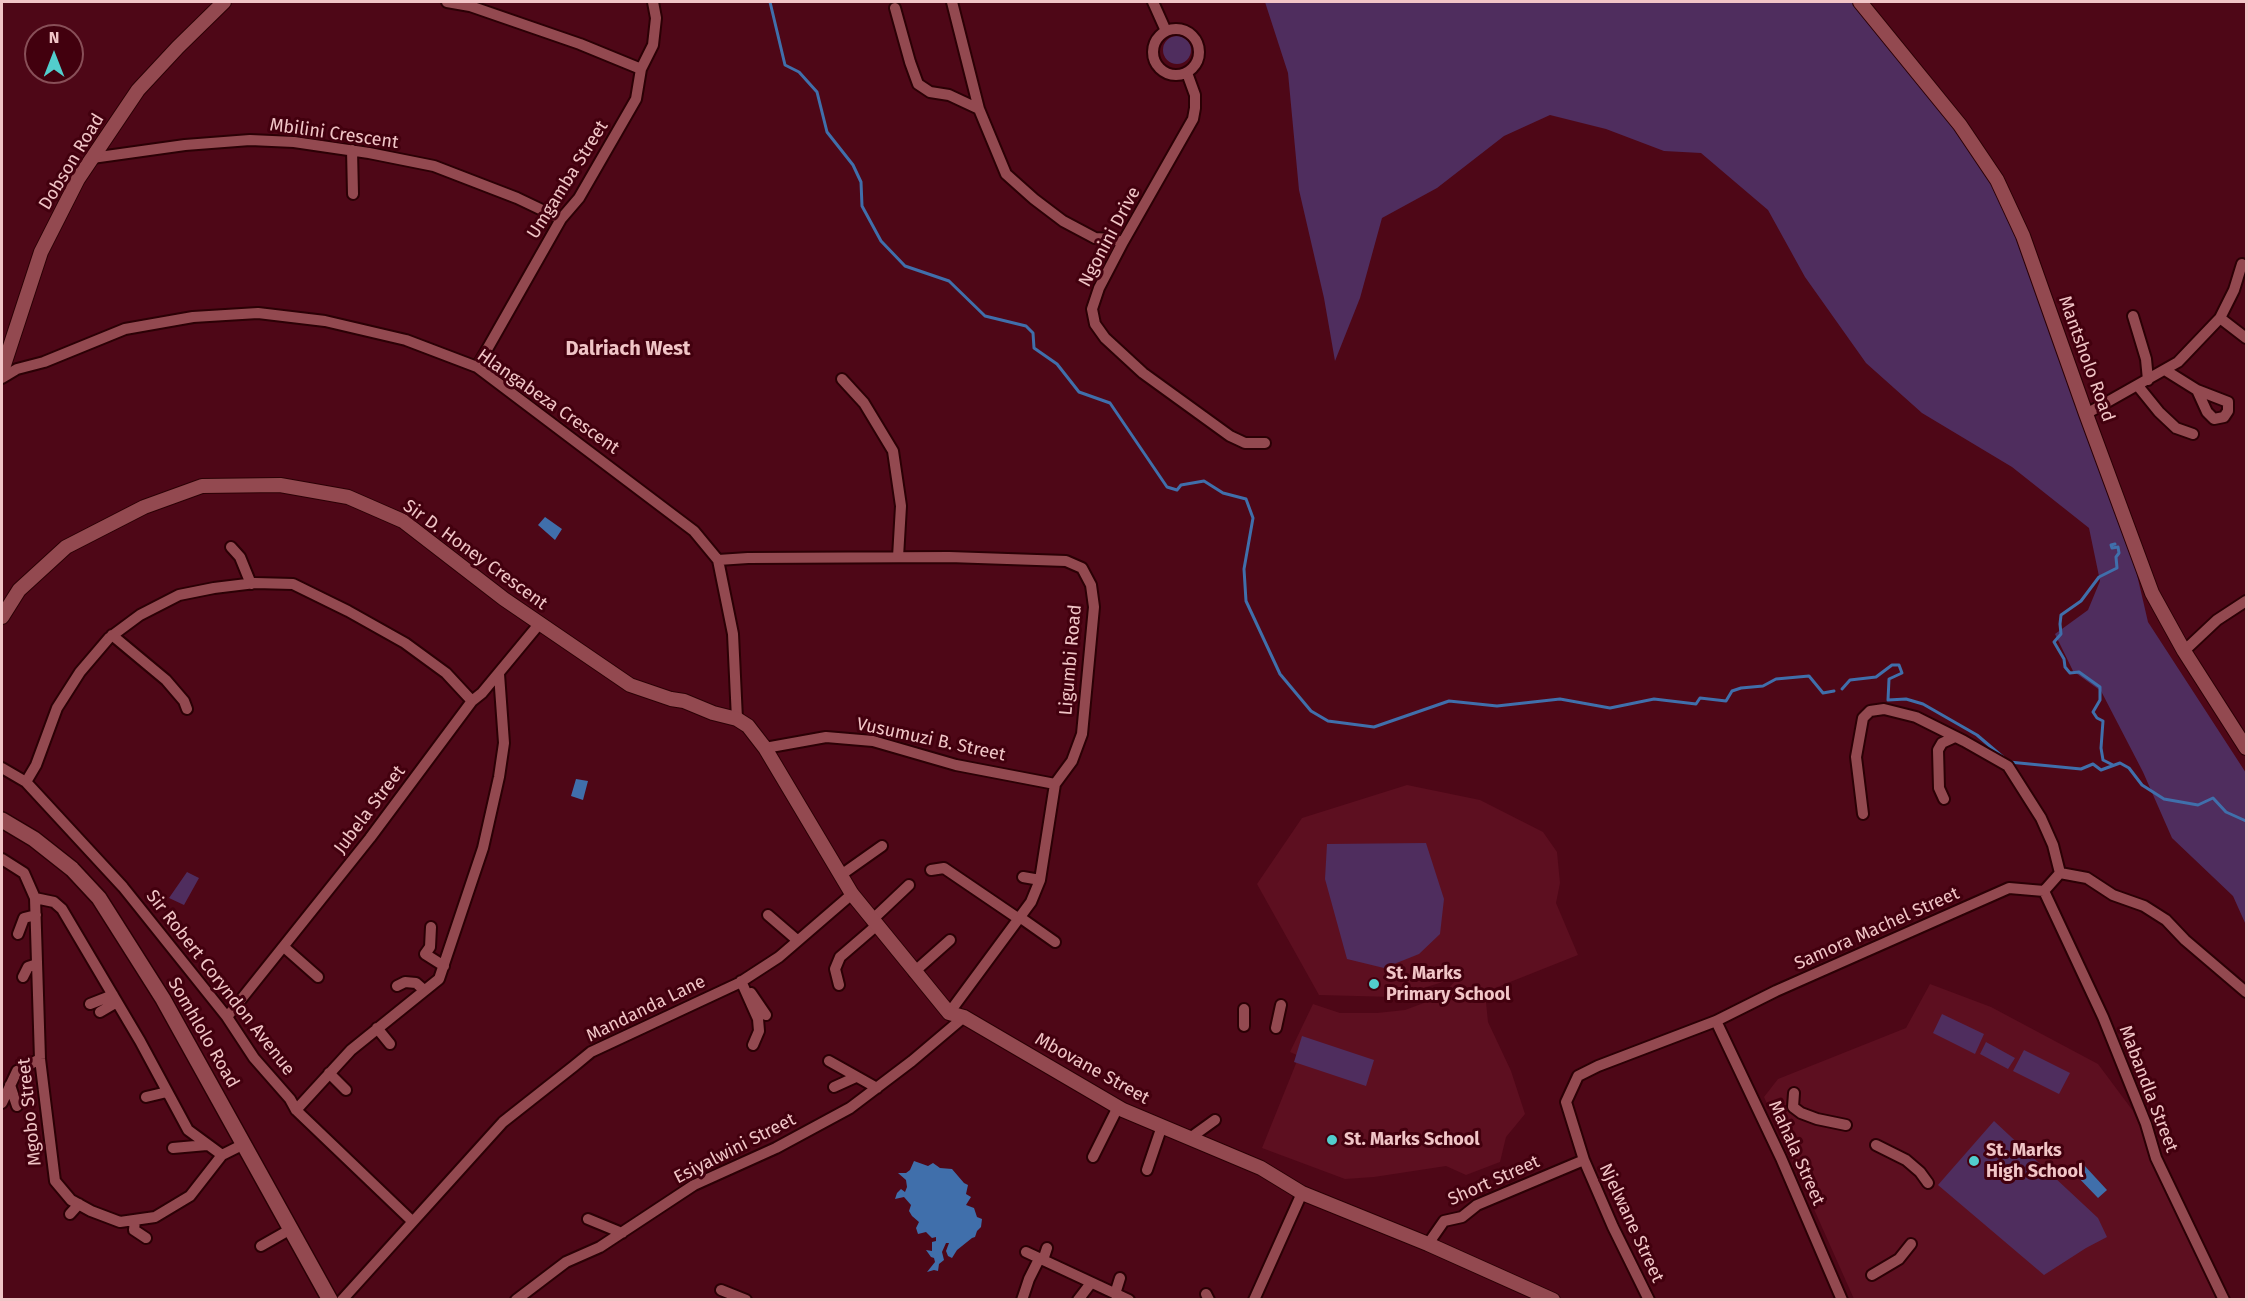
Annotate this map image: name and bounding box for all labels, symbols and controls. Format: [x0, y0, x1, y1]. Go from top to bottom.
north arrow [24, 24, 84, 84]
text: N [49, 28, 59, 47]
street label: Dobson Road [35, 110, 109, 214]
street label: Mbilini Crescent [268, 114, 400, 154]
street label: Umgamba Street [523, 117, 613, 243]
street label: Ngonini Drive [1075, 183, 1145, 291]
street label: Mantsholo Road [2053, 293, 2119, 425]
district label: Dalriach West [565, 337, 691, 361]
street label: Hlangabeza Crescent [473, 345, 623, 459]
street label: Sir D. Honey Crescent [399, 495, 551, 615]
street label: Ligumbi Road [1055, 604, 1087, 716]
street label: Vusumuzi B. Street [855, 714, 1007, 766]
street label: Jubela Street [330, 762, 410, 858]
street label: Samora Machel Street [1791, 883, 1963, 975]
street label: Sir Robert Coryndon Avenue [141, 886, 299, 1080]
place label: St. Marks Primary School [1386, 963, 1510, 1006]
street label: Mandanda Lane [583, 971, 709, 1047]
street label: Somhlolo Road [163, 974, 243, 1092]
marker: St. Marks Primary School [1367, 977, 1381, 991]
street label: Mabandla Street [2114, 1023, 2182, 1155]
street label: Mbovane Street [1031, 1029, 1153, 1109]
street label: Mgobo Street [14, 1057, 46, 1167]
street label: Mahala Street [1763, 1097, 1829, 1209]
street label: Esiyalwini Street [671, 1109, 799, 1189]
place label: St. Marks School [1344, 1129, 1480, 1151]
marker: St. Marks School [1325, 1133, 1339, 1147]
place label: St. Marks High School [1986, 1140, 2083, 1182]
street label: Short Street [1445, 1151, 1543, 1211]
marker: St. Marks High School [1967, 1154, 1981, 1168]
street label: Njelwane Street [1594, 1160, 1668, 1286]

